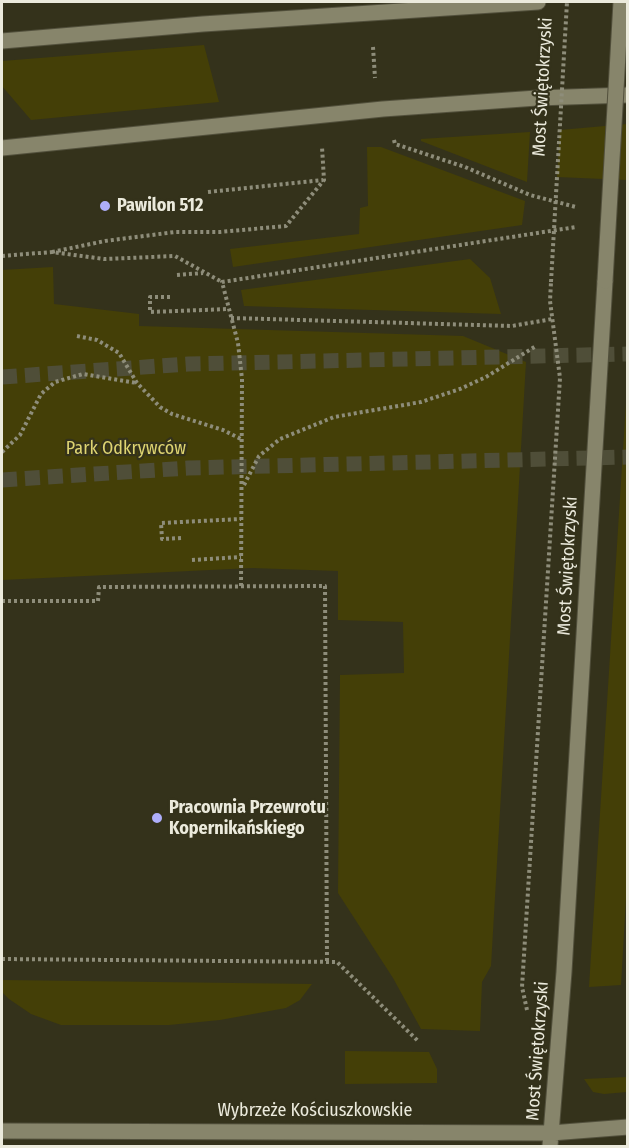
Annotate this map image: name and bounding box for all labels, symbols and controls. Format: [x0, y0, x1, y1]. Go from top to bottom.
street label: Most Świętokrzyski [529, 17, 557, 157]
place label: Pawilon 512 [117, 195, 203, 217]
marker: Pawilon 512 [98, 199, 112, 213]
park label: Park Odkrywców [66, 438, 186, 460]
street label: Most Świętokrzyski [554, 496, 582, 636]
place label: Pracownia Przewrotu Kopernikańskiego [169, 797, 326, 840]
marker: Pracownia Przewrotu Kopernikańskiego [150, 811, 164, 825]
street label: Most Świętokrzyski [522, 981, 554, 1121]
street label: Wybrzeże Kościuszkowskie [218, 1100, 412, 1122]

